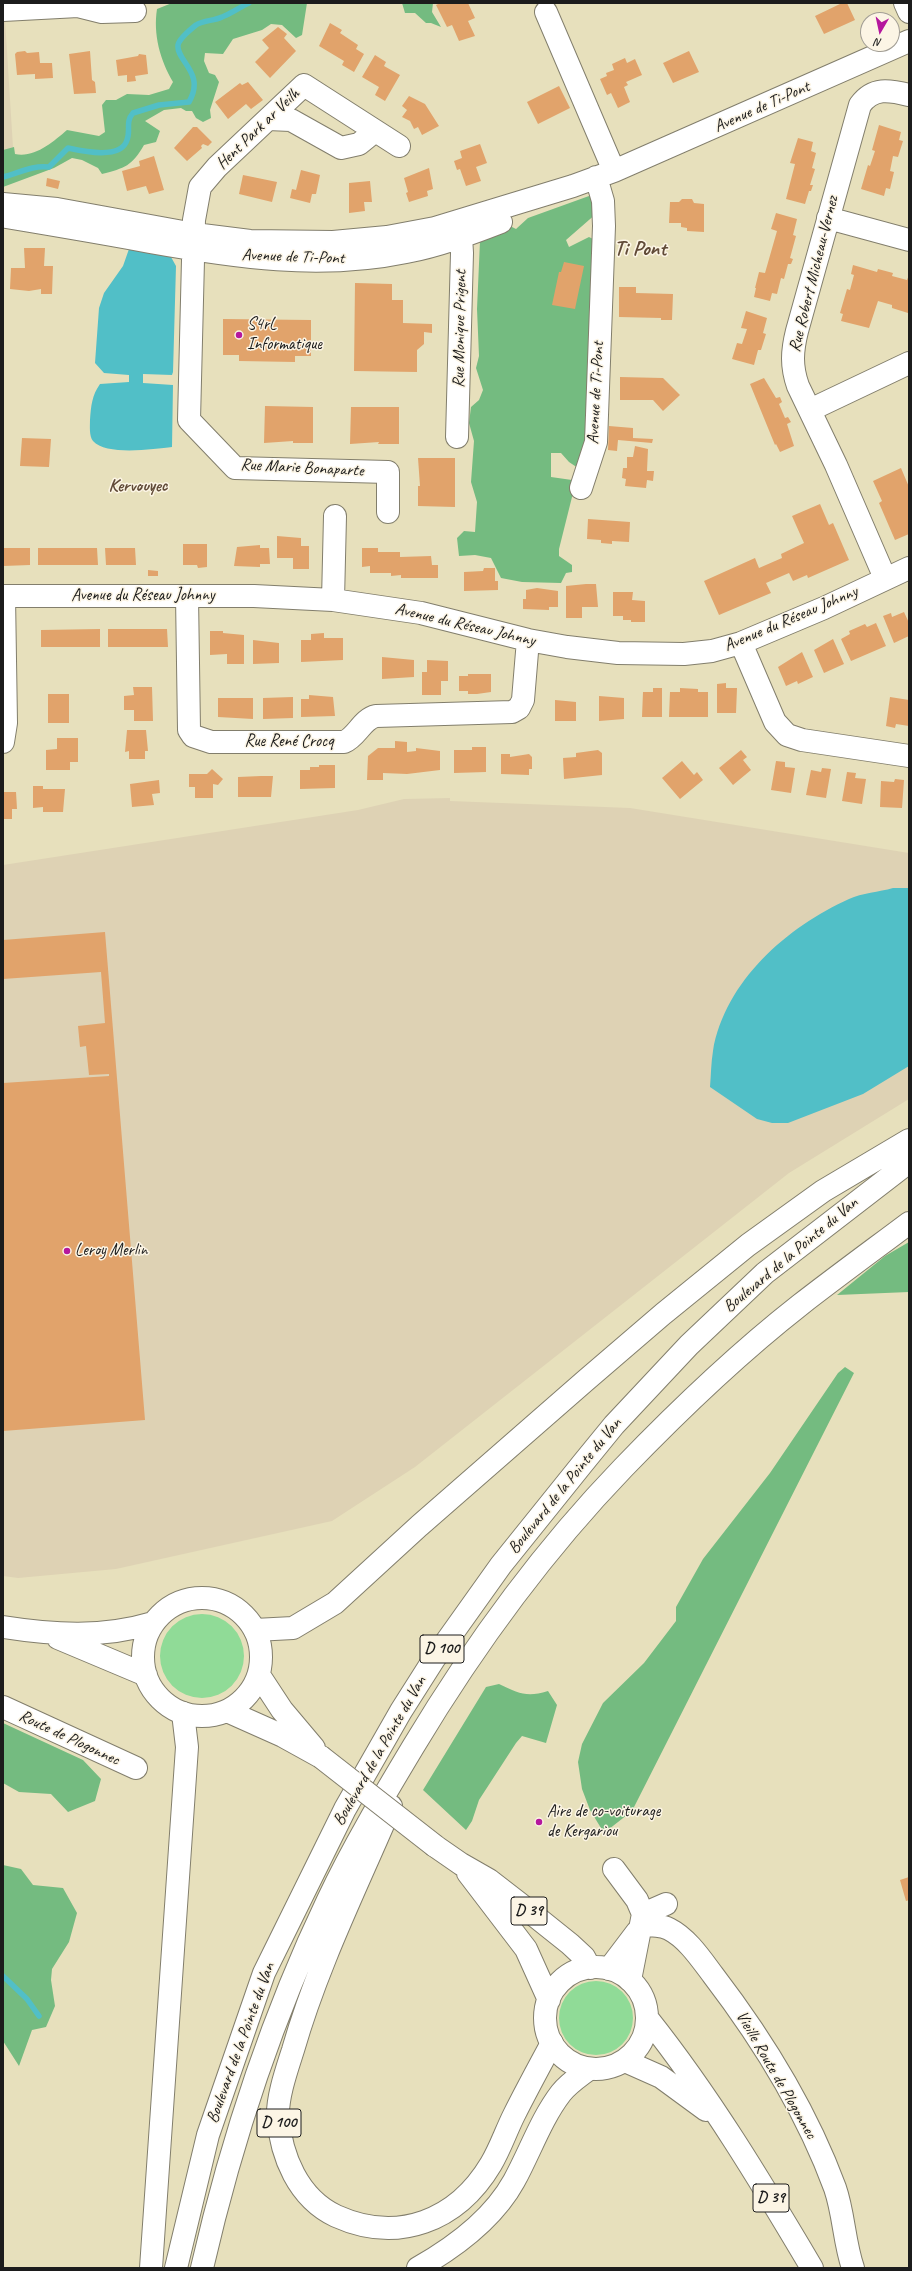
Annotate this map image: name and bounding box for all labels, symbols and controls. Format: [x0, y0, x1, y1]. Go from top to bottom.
north arrow [860, 12, 900, 52]
text: N [874, 35, 883, 50]
street label: Avenue de Ti-Pont [711, 77, 813, 137]
street label: Hent Park ar Veilh [212, 84, 304, 174]
street label: Rue Robert Micheau-Vernez [785, 194, 843, 354]
district label: Ti Pont [614, 236, 666, 262]
street label: Avenue de Ti-Pont [241, 245, 345, 269]
street label: Rue Monique Prigent [449, 270, 471, 388]
place label: S4rL Informatique [247, 315, 322, 355]
marker: S4rL Informatique [234, 330, 244, 340]
street label: Avenue de Ti-Pont [583, 341, 609, 445]
street label: Rue Marie Bonaparte [240, 455, 364, 481]
district label: Kervouyec [109, 475, 167, 497]
street label: Avenue du Réseau Johnny [721, 582, 861, 656]
street label: Avenue du Réseau Johnny [71, 586, 215, 606]
street label: Avenue du Réseau Johnny [393, 599, 537, 651]
street label: Rue René Crocq [245, 732, 333, 752]
street label: Boulevard de la Pointe du Van [720, 1193, 862, 1317]
place label: Leroy Merlin [75, 1241, 147, 1261]
marker: Leroy Merlin [62, 1246, 72, 1256]
street label: Boulevard de la Pointe du Van [504, 1414, 626, 1558]
road number: D 100 [420, 1635, 464, 1663]
street label: Boulevard de la Pointe du Van [329, 1673, 431, 1829]
street label: Route de Plogonnec [15, 1706, 123, 1770]
place label: Aire de co-voiturage de Kergariou [547, 1802, 660, 1842]
marker: Aire de co-voiturage de Kergariou [534, 1817, 544, 1827]
road number: D 39 [511, 1897, 547, 1925]
street label: Boulevard de la Pointe du Van [202, 1960, 280, 2126]
street label: Vieille Route de Plogonnec [731, 2007, 821, 2143]
road number: D 100 [257, 2109, 301, 2137]
road number: D 39 [753, 2184, 789, 2212]

